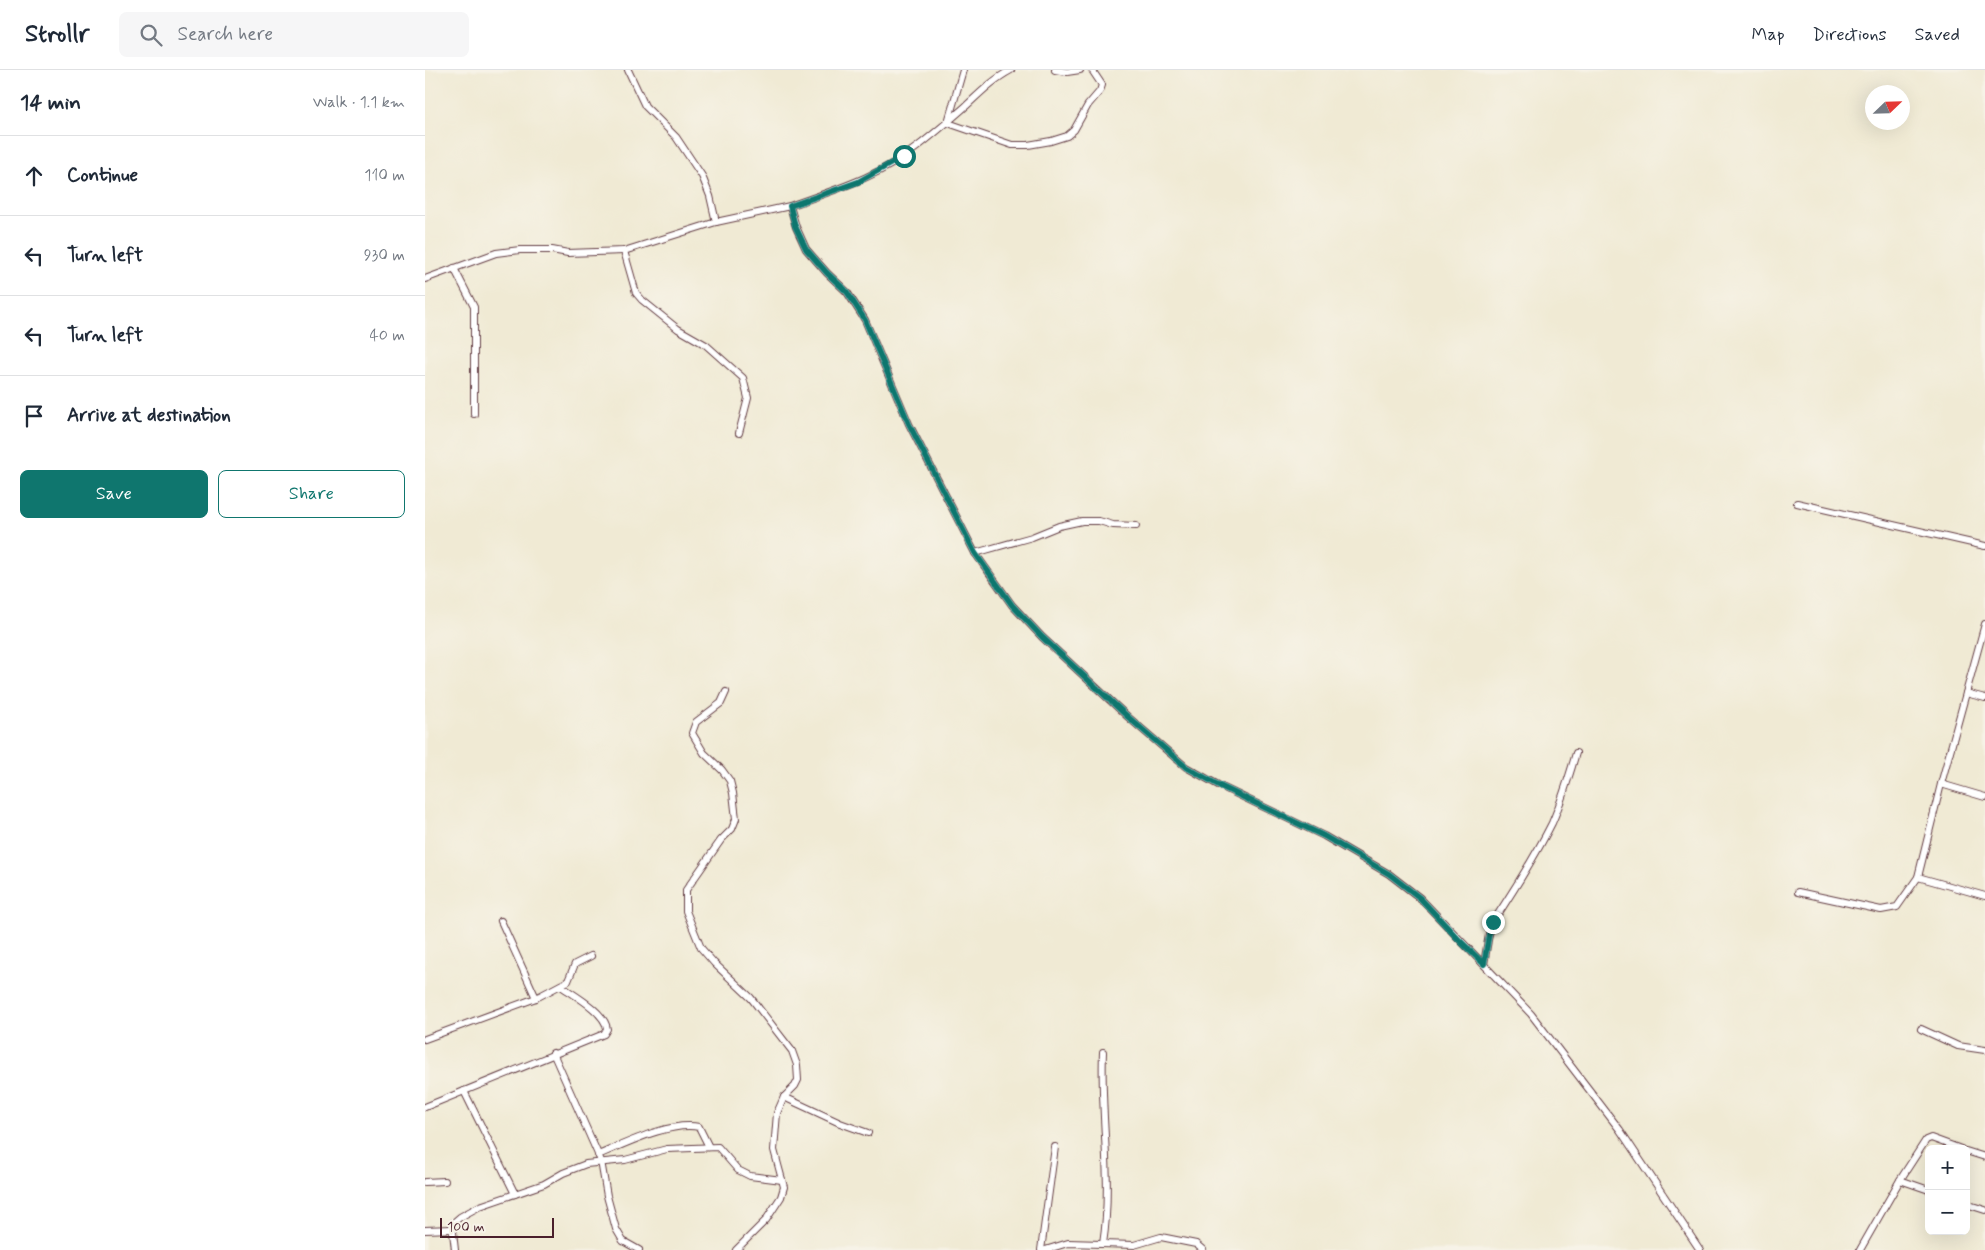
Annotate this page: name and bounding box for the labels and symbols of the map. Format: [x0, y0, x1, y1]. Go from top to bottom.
north arrow [1865, 85, 1910, 130]
route start [893, 145, 916, 168]
route end [1482, 911, 1505, 934]
scale bar [440, 1215, 554, 1238]

